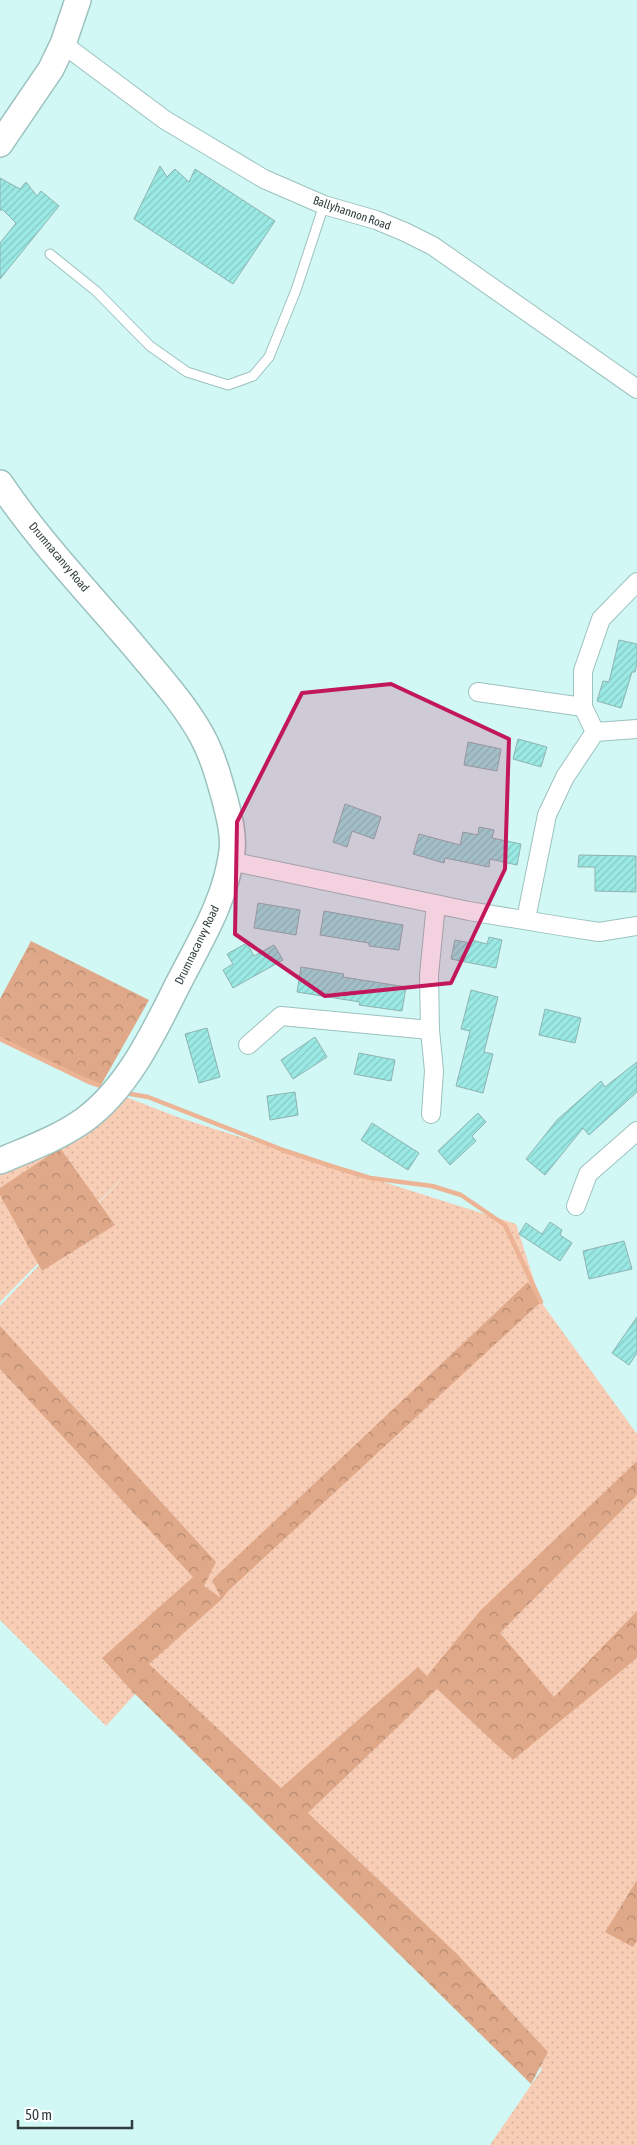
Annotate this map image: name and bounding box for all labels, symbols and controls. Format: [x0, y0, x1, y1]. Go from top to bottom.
street label: Ballyhannon Road [311, 193, 393, 233]
street label: Drumnacanvy Road [26, 519, 92, 595]
street label: Drumnacanvy Road [172, 903, 222, 987]
scale bar [18, 2098, 131, 2130]
text: 50 m [25, 2106, 52, 2123]

